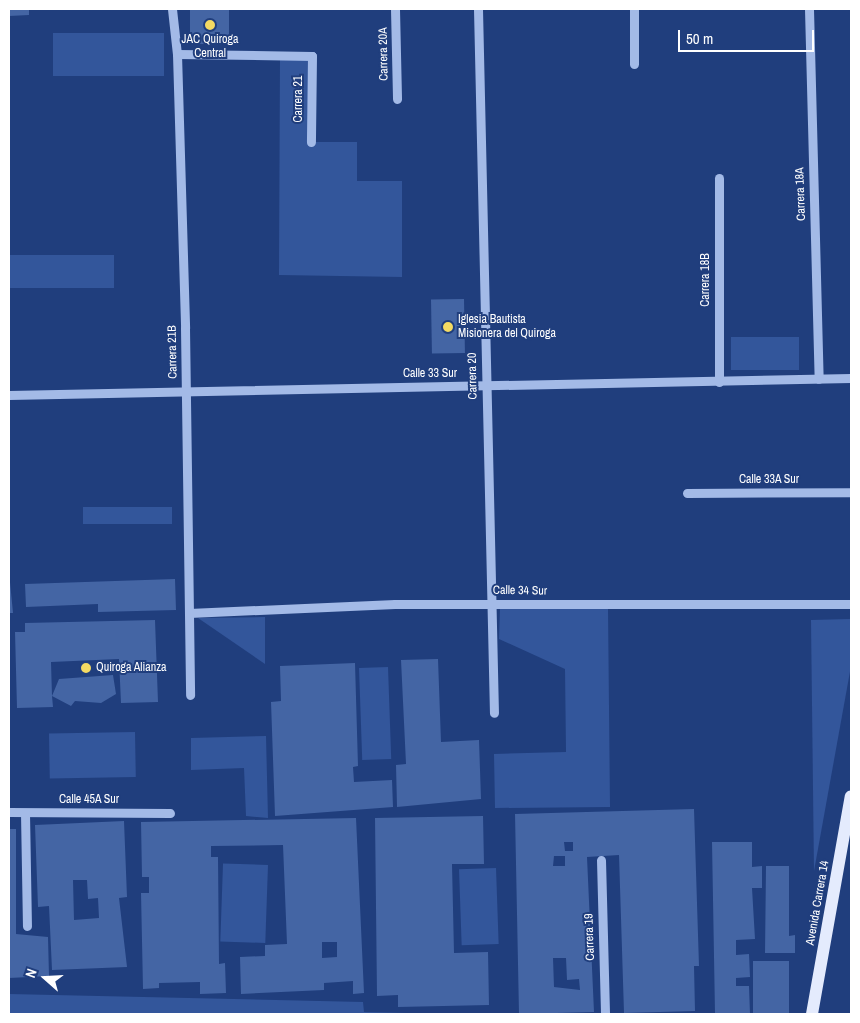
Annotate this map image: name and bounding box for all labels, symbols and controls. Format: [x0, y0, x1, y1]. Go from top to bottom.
marker: JAC Quiroga Central [204, 19, 216, 31]
scale bar [680, 20, 816, 52]
street label: Carrera 20A [376, 27, 392, 81]
text: 50 m [686, 28, 713, 49]
place label: JAC Quiroga Central [182, 33, 238, 61]
street label: Carrera 21 [292, 75, 306, 123]
street label: Carrera 18A [793, 167, 809, 221]
street label: Carrera 18B [699, 253, 713, 307]
place label: Iglesia Bautista Misionera del Quiroga [458, 313, 556, 341]
marker: Iglesia Bautista Misionera del Quiroga [442, 321, 454, 333]
street label: Carrera 21B [165, 325, 181, 379]
street label: Carrera 20 [465, 352, 481, 400]
street label: Calle 33 Sur [403, 367, 457, 381]
street label: Calle 33A Sur [739, 473, 799, 487]
street label: Calle 34 Sur [493, 583, 547, 599]
place label: Quiroga Alianza [96, 661, 167, 675]
marker: Quiroga Alianza [80, 662, 92, 674]
street label: Calle 45A Sur [59, 793, 119, 807]
street label: Avenida Carrera 14 [803, 860, 833, 946]
street label: Carrera 19 [582, 913, 598, 961]
north arrow [20, 953, 70, 1003]
text: N [21, 966, 41, 980]

